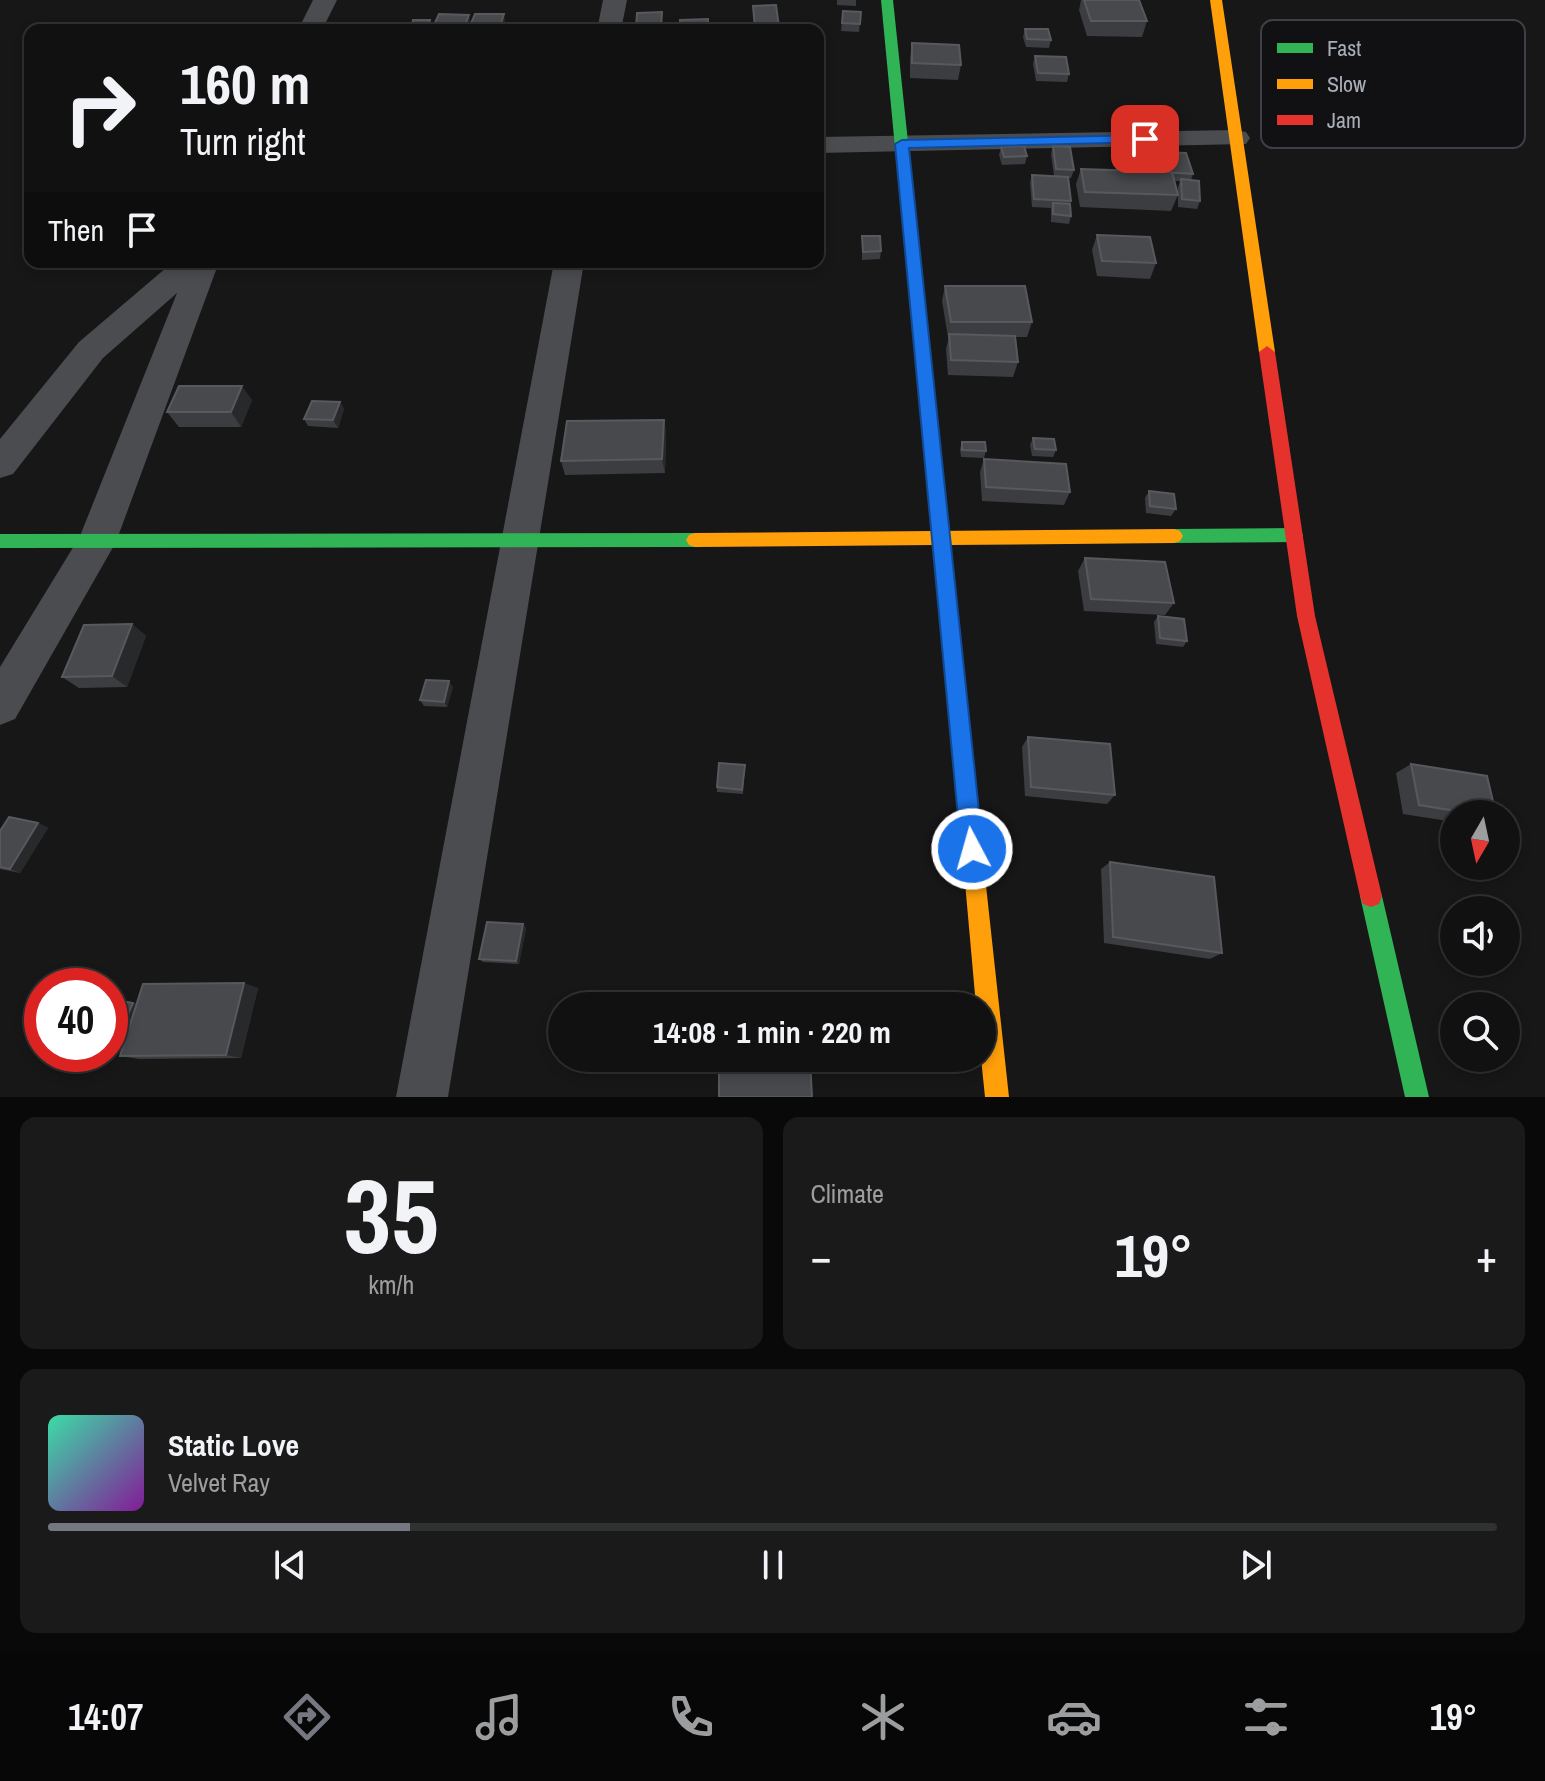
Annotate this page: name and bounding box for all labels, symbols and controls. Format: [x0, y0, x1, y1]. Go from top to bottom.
legend [1261, 20, 1525, 148]
text: Fast [1327, 33, 1361, 63]
text: 160 m [180, 46, 310, 121]
icon: right [48, 56, 152, 160]
text: Slow [1327, 69, 1366, 99]
pin [1111, 105, 1179, 173]
text: Jam [1327, 105, 1361, 135]
icon: arrive [1123, 117, 1167, 161]
text: Turn right [180, 118, 305, 166]
icon: arrive [120, 208, 164, 252]
text: Then [48, 210, 104, 250]
north arrow [1440, 800, 1520, 880]
map controls [1440, 800, 1520, 1072]
position arrow [930, 807, 1014, 891]
button: sound [1440, 896, 1520, 976]
speed limit sign: 40 [24, 968, 128, 1072]
button: search [1440, 992, 1520, 1072]
text: 14:08 · 1 min · 220 m [653, 1012, 891, 1052]
text: 35 [344, 1145, 439, 1285]
text: Climate [811, 1176, 884, 1211]
text: 19° [1114, 1215, 1193, 1296]
text: − [811, 1226, 832, 1286]
text: + [1476, 1226, 1497, 1286]
text: km/h [368, 1267, 414, 1302]
text: Static Love [168, 1425, 299, 1465]
text: Velvet Ray [168, 1465, 270, 1500]
icon: previous [268, 1543, 312, 1587]
icon: pause [751, 1543, 795, 1587]
icon: next [1234, 1543, 1278, 1587]
icon: directions [279, 1689, 335, 1745]
icon: music [471, 1689, 527, 1745]
icon: phone [663, 1689, 719, 1745]
icon: climate [855, 1689, 911, 1745]
icon: car [1046, 1689, 1102, 1745]
icon: filters [1238, 1689, 1294, 1745]
text: 14:07 [68, 1693, 143, 1741]
text: 19° [1430, 1693, 1477, 1741]

